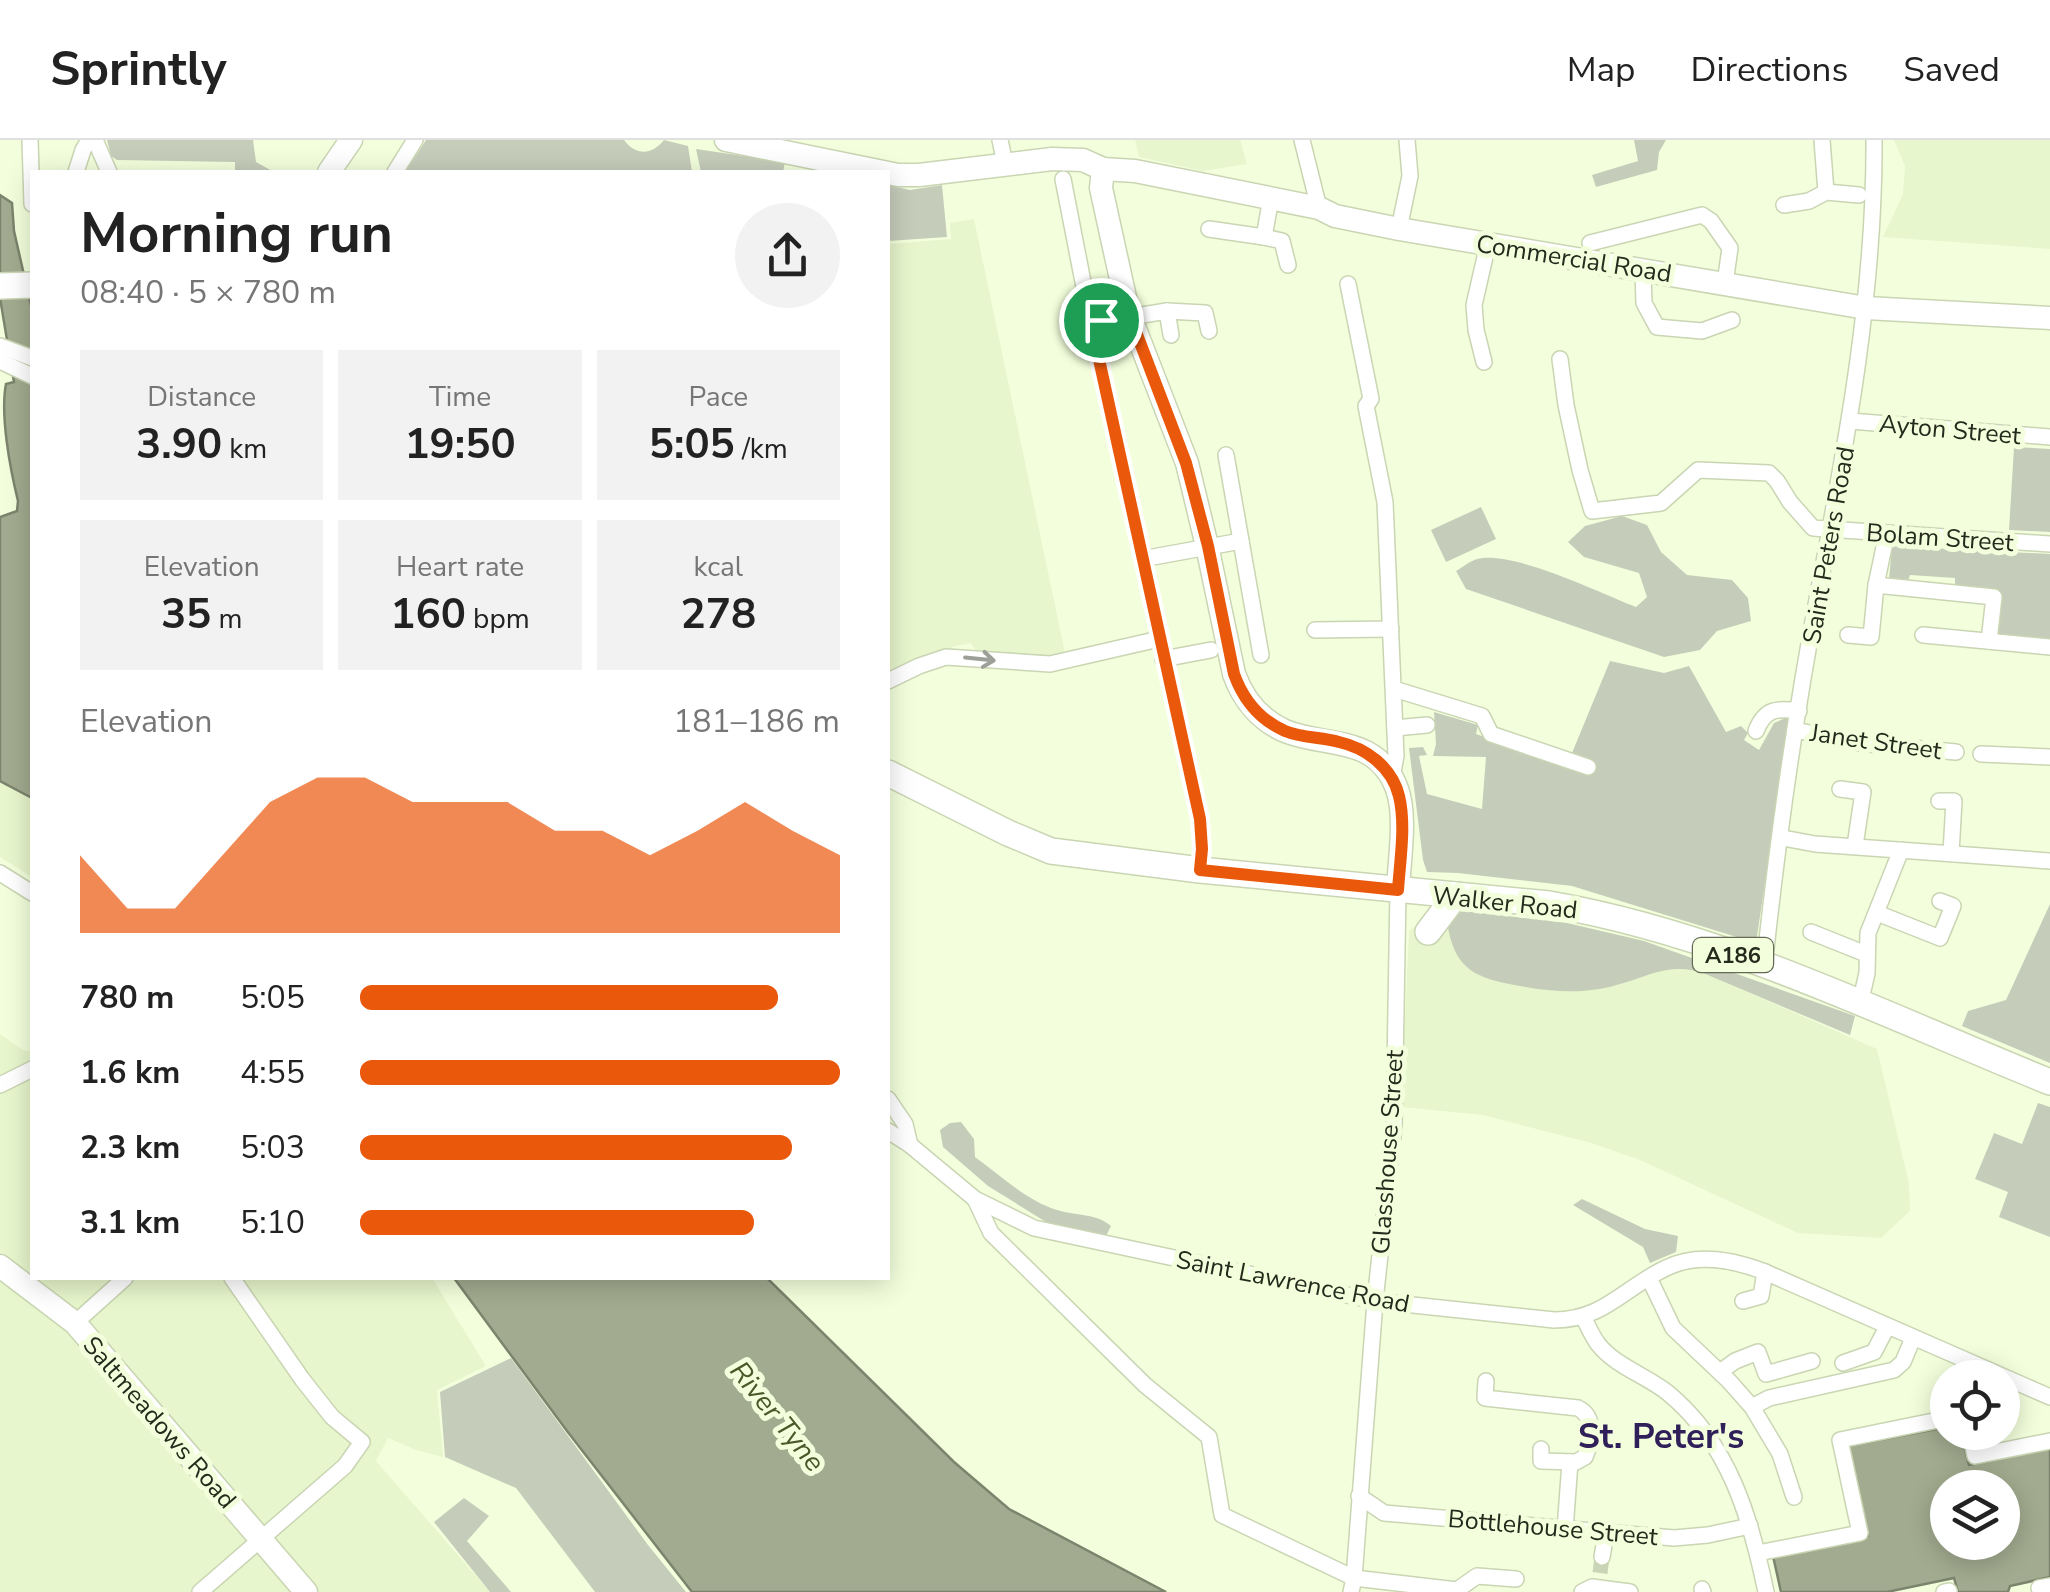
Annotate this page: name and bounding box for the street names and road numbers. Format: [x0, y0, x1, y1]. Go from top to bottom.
street label: Commercial Road [1474, 227, 1674, 291]
street label: Ayton Street [1878, 407, 2022, 453]
street label: Saint Peters Road [1795, 444, 1863, 646]
street label: Bolam Street [1865, 516, 2015, 560]
street label: Janet Street [1807, 716, 1944, 768]
street label: Walker Road [1431, 878, 1579, 928]
road number: A186 [1693, 938, 1773, 972]
street label: Glasshouse Street [1364, 1048, 1412, 1255]
street label: Saint Lawrence Road [1173, 1243, 1412, 1321]
street label: Saltmeadows Road [75, 1329, 244, 1516]
street label: Bottlehouse Street [1447, 1502, 1659, 1554]

